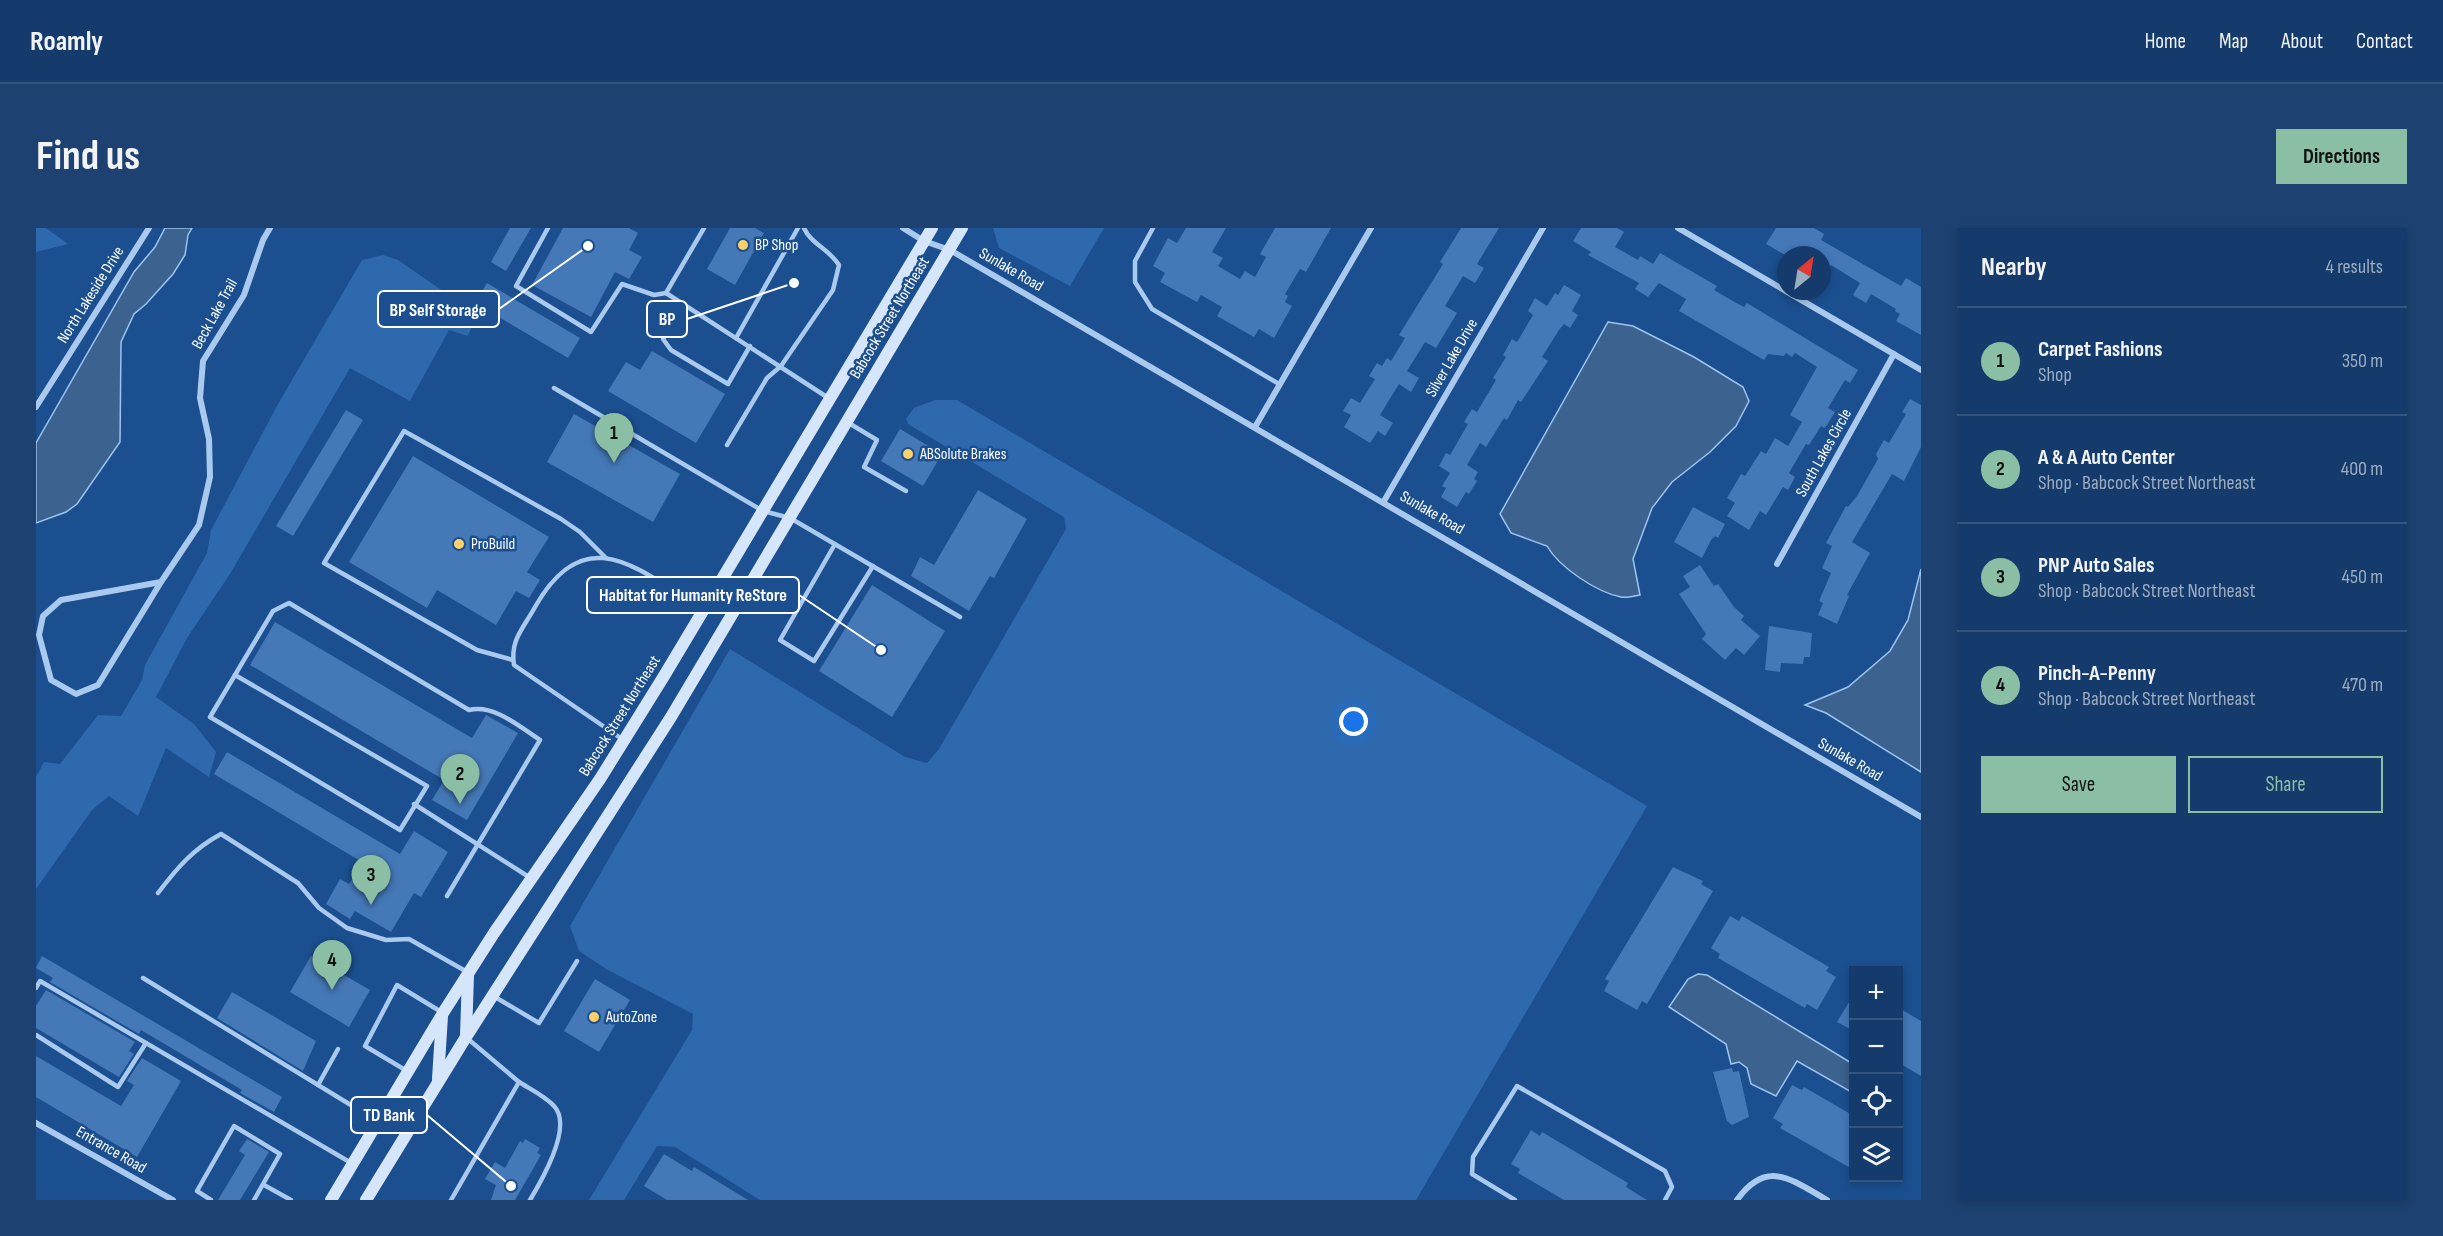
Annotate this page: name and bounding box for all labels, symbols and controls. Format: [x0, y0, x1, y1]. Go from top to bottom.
text: Roamly [30, 25, 103, 58]
text: Home [2145, 29, 2186, 54]
text: Map [2219, 29, 2248, 54]
text: About [2281, 29, 2323, 54]
text: Contact [2356, 29, 2413, 54]
button: Directions [2276, 129, 2407, 184]
text: Find us [36, 131, 140, 182]
place label: BP Shop [755, 236, 798, 255]
marker: BP Shop [736, 238, 750, 252]
street label: North Lakeside Drive [54, 243, 128, 347]
street label: Sunlake Road [975, 244, 1047, 296]
north arrow [1777, 246, 1831, 300]
text: Nearby [1981, 252, 2047, 283]
street label: Babcock Street Northeast [846, 254, 934, 382]
text: 4 results [2326, 255, 2383, 279]
street label: Beck Lake Trail [188, 276, 242, 352]
callout: BP Self Storage [378, 291, 499, 327]
text: BP Self Storage [389, 300, 487, 321]
callout: BP [647, 301, 687, 337]
text: BP [659, 309, 675, 330]
street label: Silver Lake Drive [1422, 315, 1482, 401]
text: Carpet Fashions [2038, 336, 2162, 363]
text: 1 [1997, 349, 2004, 373]
text: 350 m [2342, 349, 2383, 373]
text: Shop [2038, 363, 2072, 387]
street label: South Lakes Circle [1792, 406, 1856, 500]
pin: 1 [594, 414, 634, 463]
text: A & A Auto Center [2038, 444, 2175, 471]
place label: ABSolute Brakes [919, 445, 1007, 464]
marker: ABSolute Brakes [901, 447, 915, 461]
text: 2 [1996, 457, 2005, 481]
text: 400 m [2341, 457, 2383, 481]
text: Shop · Babcock Street Northeast [2038, 471, 2256, 495]
street label: Sunlake Road [1396, 487, 1468, 539]
place label: ProBuild [471, 535, 515, 554]
marker: ProBuild [452, 537, 466, 551]
text: PNP Auto Sales [2038, 552, 2155, 579]
text: 3 [1996, 565, 2005, 589]
text: 450 m [2342, 565, 2383, 589]
callout: Habitat for Humanity ReStore [587, 577, 799, 613]
text: Shop · Babcock Street Northeast [2038, 579, 2256, 603]
text: Habitat for Humanity ReStore [599, 585, 787, 606]
street label: Babcock Street Northeast [575, 652, 665, 780]
text: Pinch-A-Penny [2038, 660, 2156, 687]
text: 4 [1996, 673, 2005, 697]
text: 470 m [2342, 673, 2383, 697]
text: Shop · Babcock Street Northeast [2038, 687, 2256, 711]
your location [1339, 707, 1368, 736]
street label: Sunlake Road [1814, 734, 1886, 786]
pin: 2 [440, 754, 480, 804]
button: Save [1981, 756, 2176, 813]
button: Share [2188, 756, 2383, 813]
pin: 3 [352, 856, 390, 905]
pin: 4 [312, 940, 352, 990]
map controls [1849, 966, 1903, 1182]
button: + [1849, 966, 1903, 1020]
place label: AutoZone [605, 1008, 657, 1027]
marker: AutoZone [587, 1010, 601, 1024]
button: − [1849, 1020, 1903, 1074]
button: locate [1849, 1074, 1903, 1128]
callout: TD Bank [351, 1097, 427, 1133]
text: TD Bank [363, 1105, 415, 1126]
street label: Entrance Road [73, 1122, 149, 1178]
button: layers [1849, 1128, 1903, 1182]

